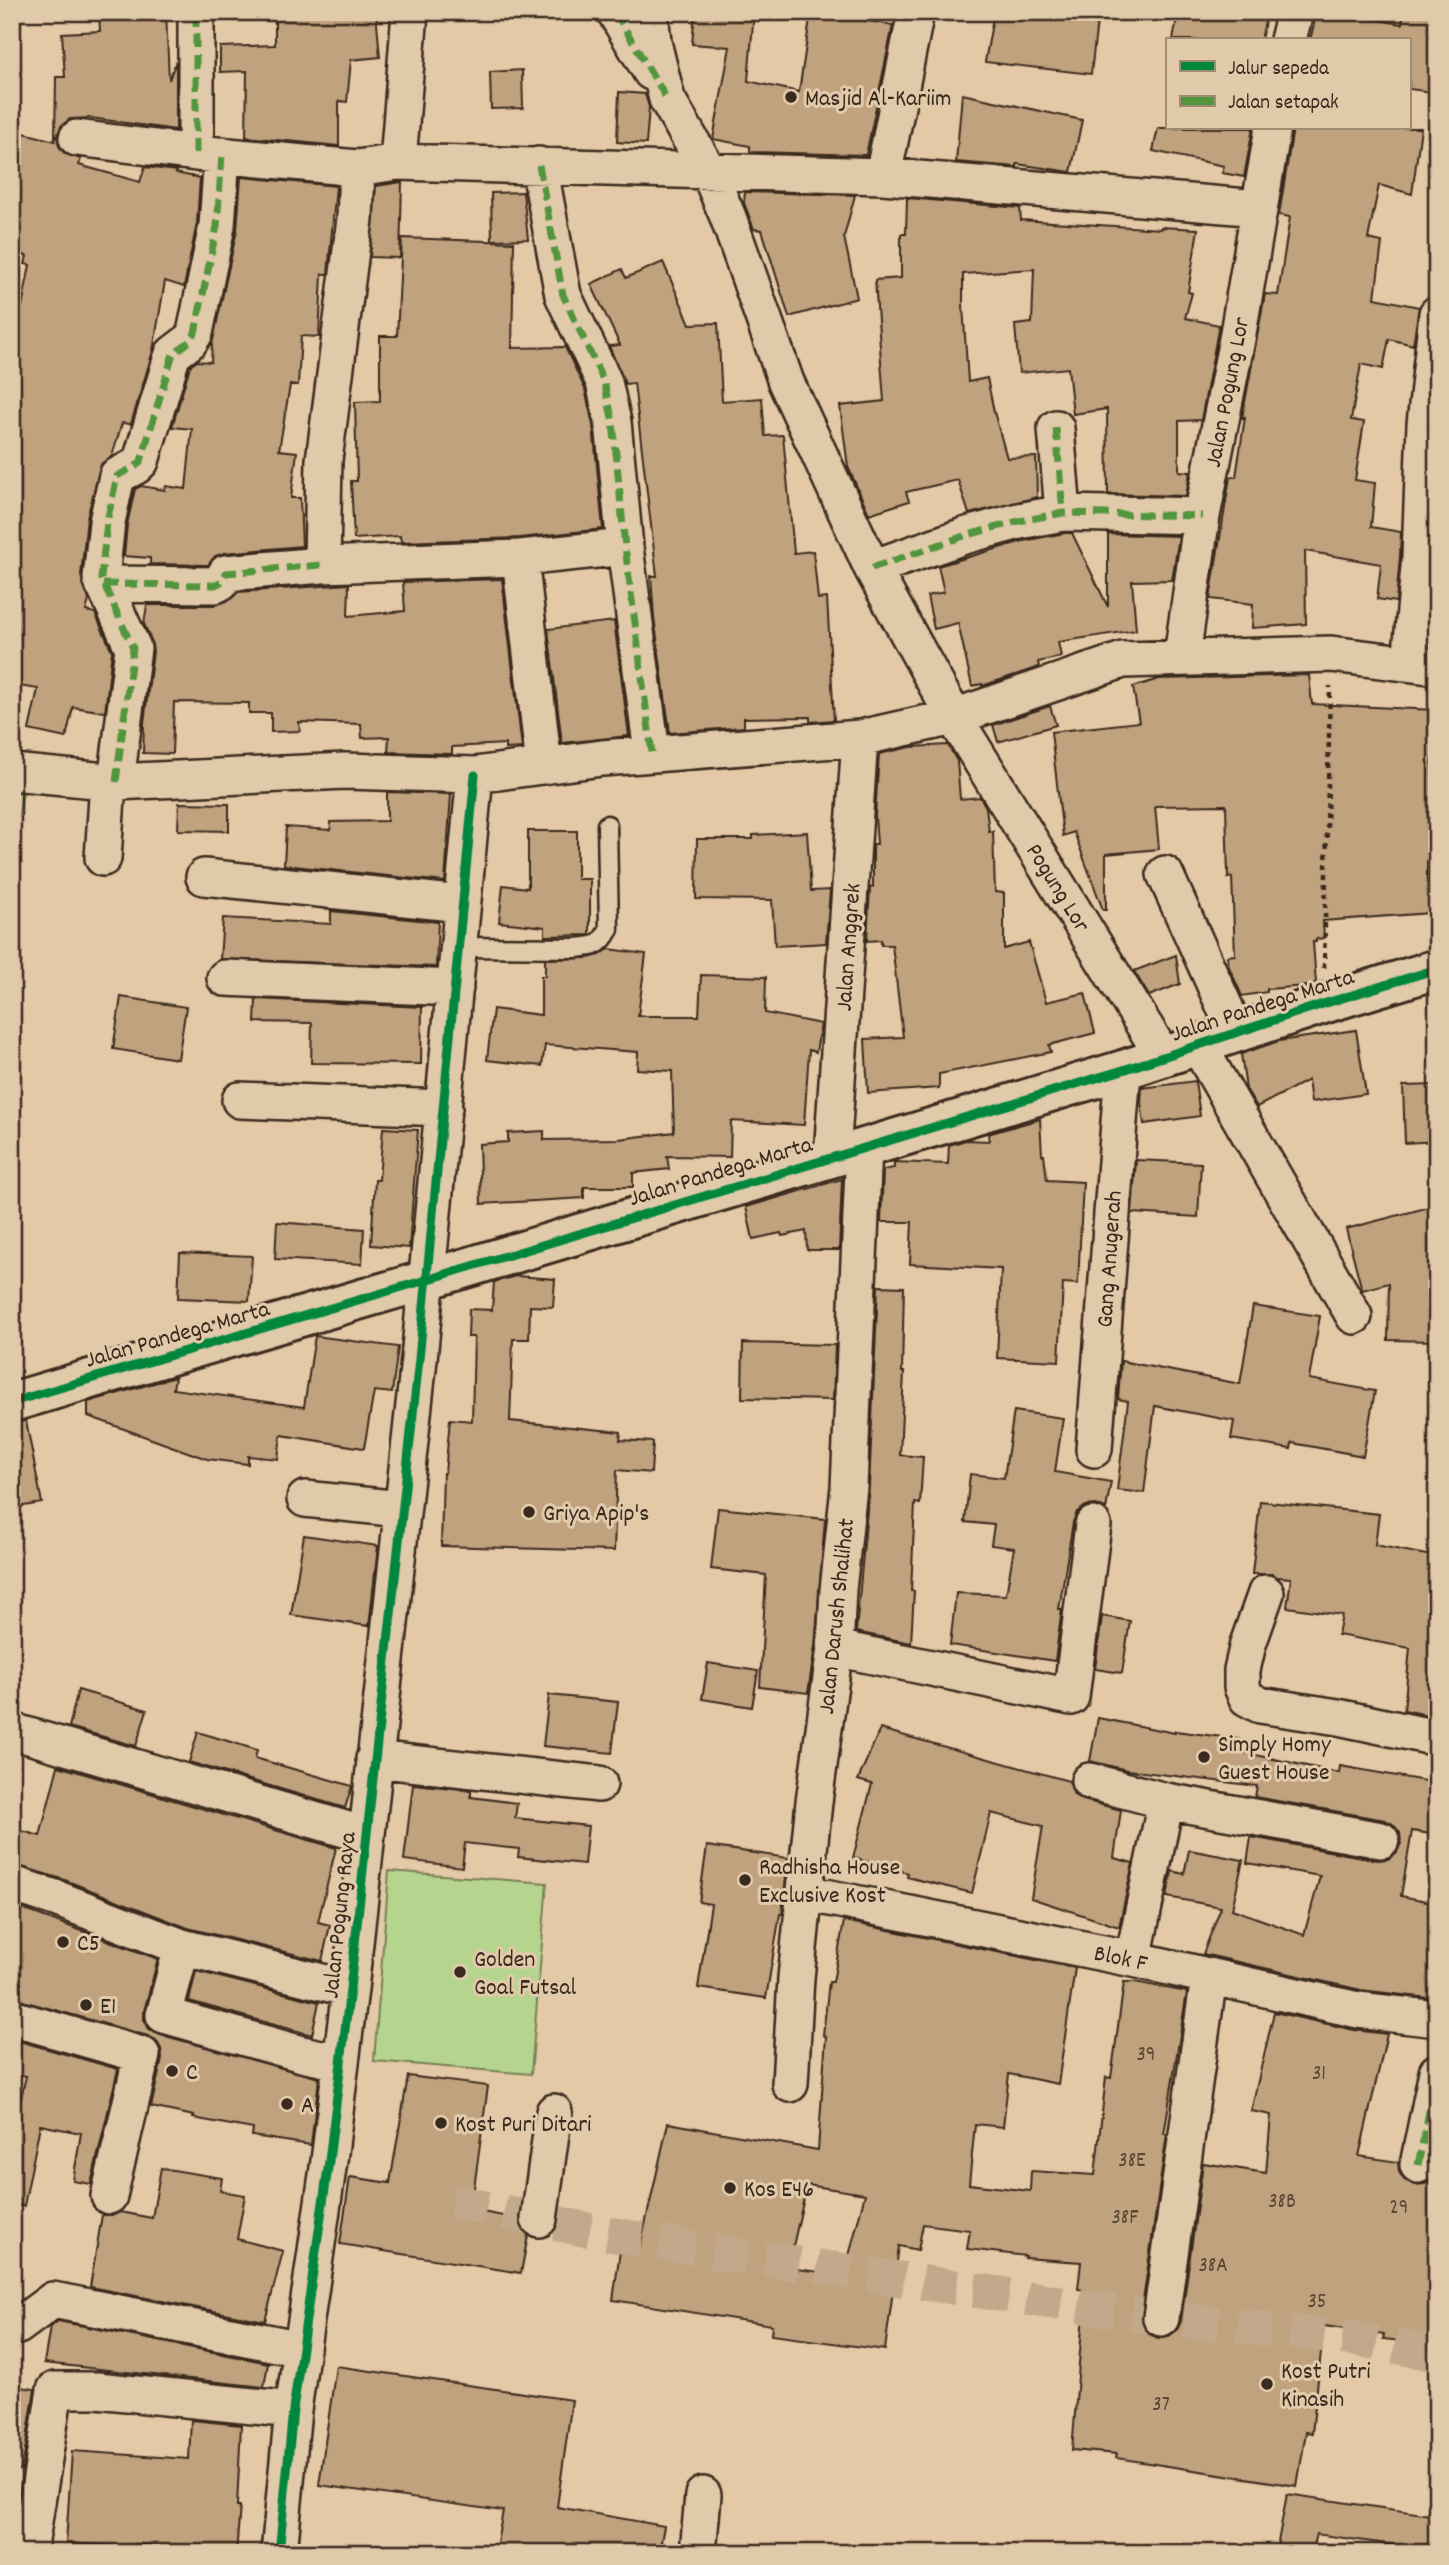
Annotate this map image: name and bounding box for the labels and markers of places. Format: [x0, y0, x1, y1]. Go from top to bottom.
place label: Masjid Al-Kariim [805, 83, 951, 117]
marker: Masjid Al-Kariim [783, 89, 799, 105]
place label: Griya Apip's [543, 1498, 649, 1532]
marker: Griya Apip's [521, 1504, 537, 1520]
place label: Simply Homy Guest House [1218, 1729, 1332, 1791]
marker: Simply Homy Guest House [1196, 1749, 1212, 1765]
place label: Radhisha House Exclusive Kost [759, 1852, 900, 1914]
marker: Radhisha House Exclusive Kost [737, 1872, 753, 1888]
place label: C5 [77, 1928, 100, 1962]
marker: C5 [55, 1934, 71, 1950]
place label: Golden Goal Futsal [474, 1944, 577, 2006]
marker: Golden Goal Futsal [452, 1964, 468, 1980]
place label: E1 [100, 1991, 116, 2025]
marker: E1 [78, 1997, 94, 2013]
place label: C [186, 2057, 198, 2091]
marker: C [164, 2063, 180, 2079]
place label: A [301, 2090, 314, 2124]
marker: A [279, 2096, 295, 2112]
place label: Kost Puri Ditari [455, 2109, 591, 2143]
marker: Kost Puri Ditari [433, 2115, 449, 2131]
place label: Kos E46 [744, 2174, 814, 2208]
marker: Kos E46 [722, 2180, 738, 2196]
place label: Kost Putri Kinasih [1281, 2356, 1371, 2418]
marker: Kost Putri Kinasih [1259, 2376, 1275, 2392]

